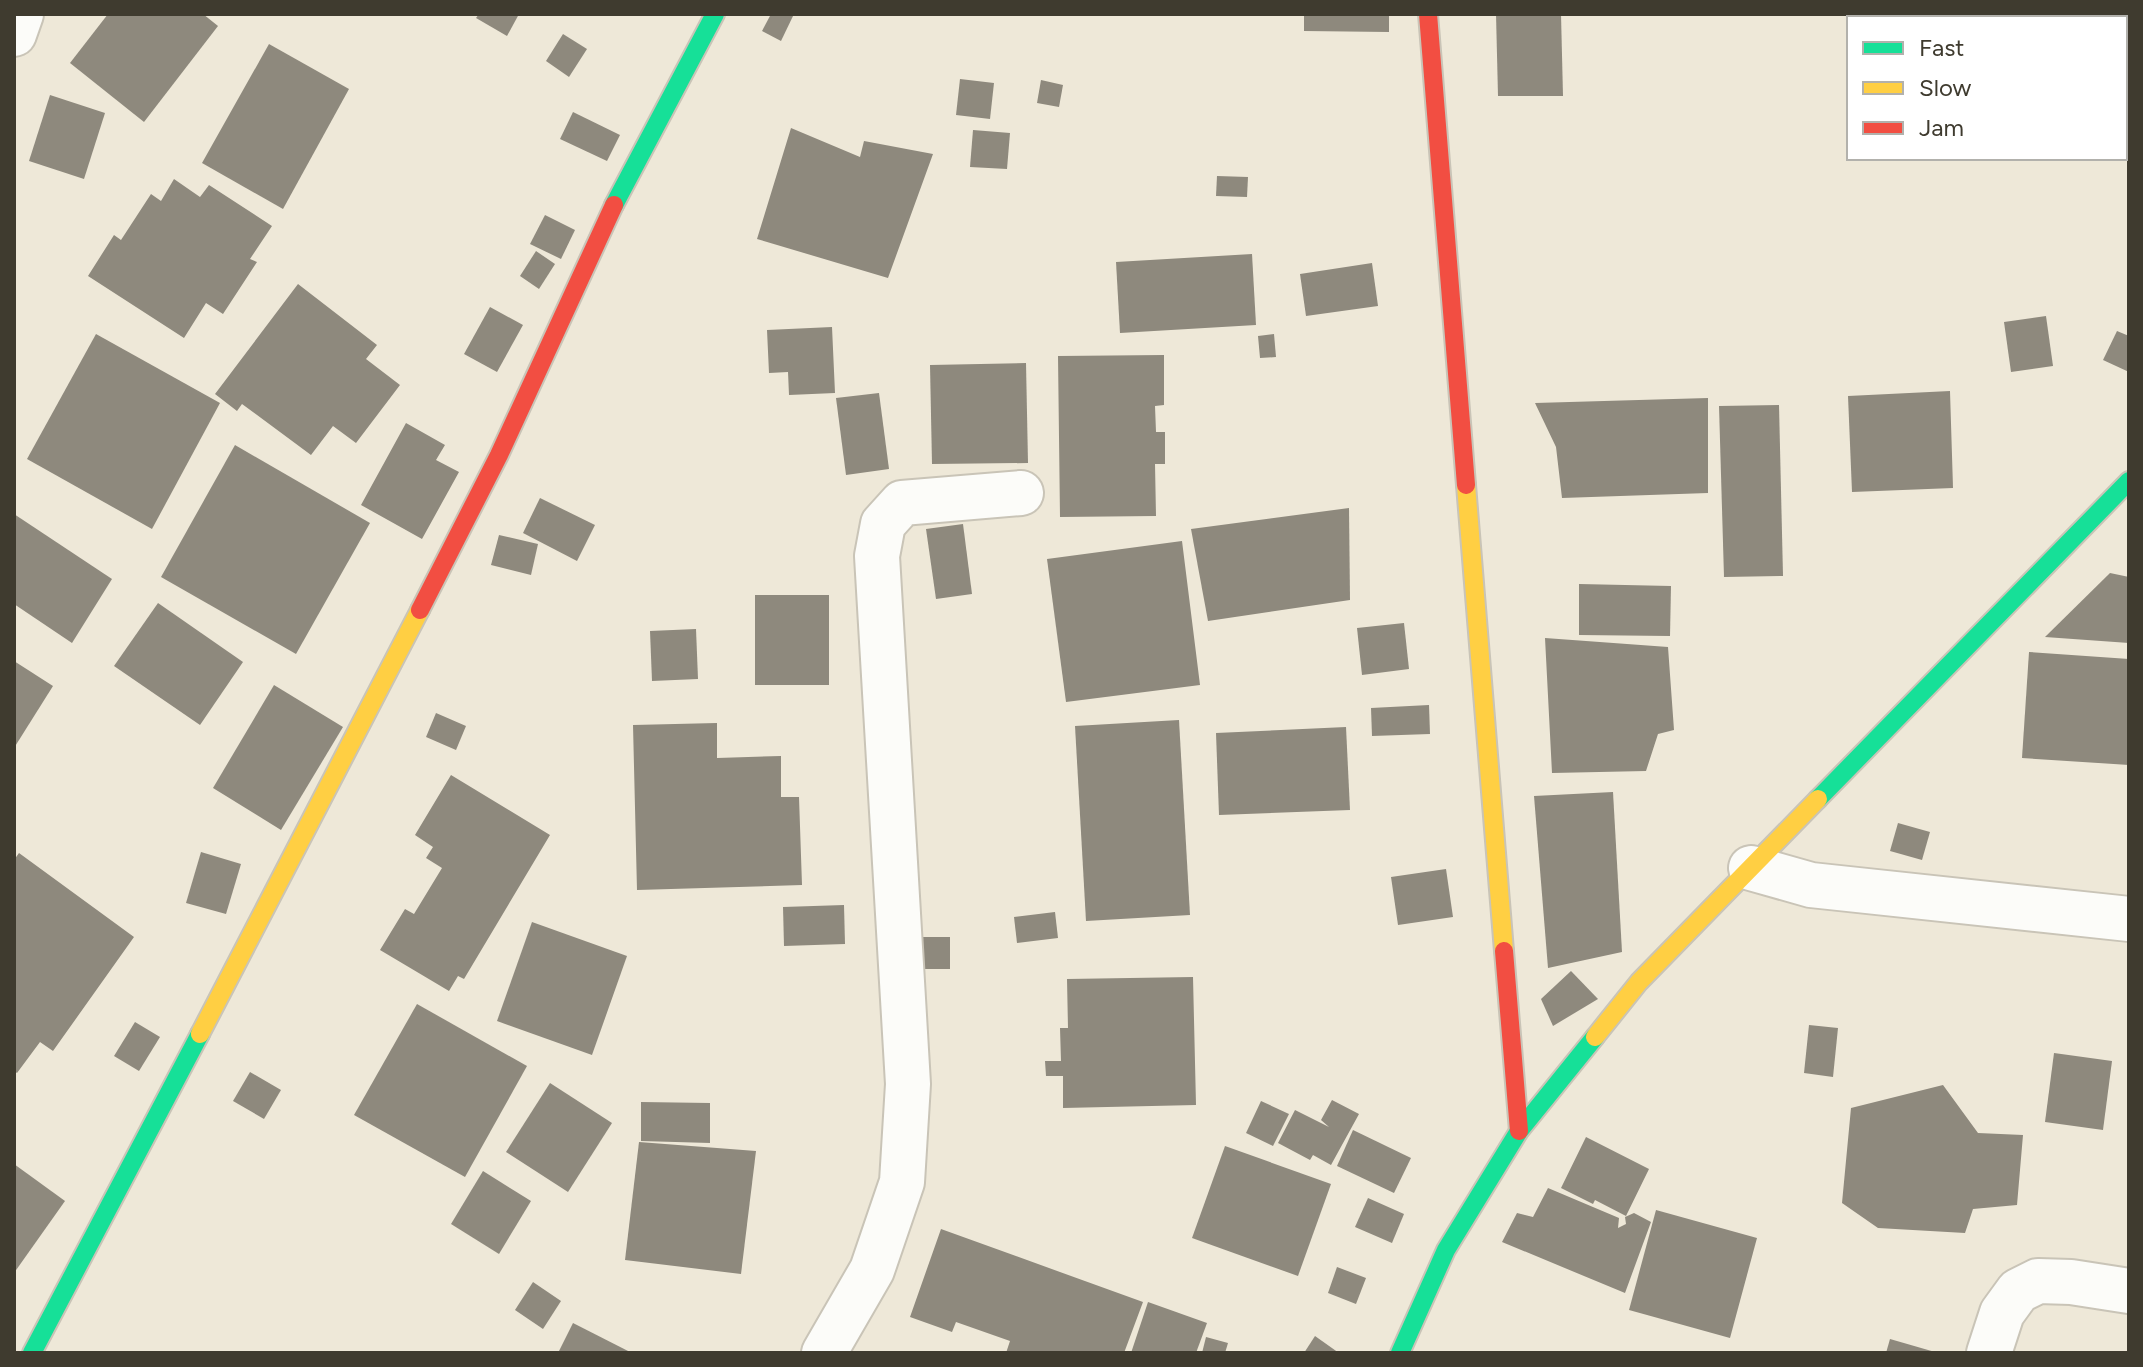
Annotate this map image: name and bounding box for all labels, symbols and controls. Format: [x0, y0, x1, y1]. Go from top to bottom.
legend [1847, 16, 2127, 160]
text: Fast [1919, 33, 1964, 62]
text: Slow [1919, 73, 1972, 102]
text: Jam [1919, 113, 1964, 142]

